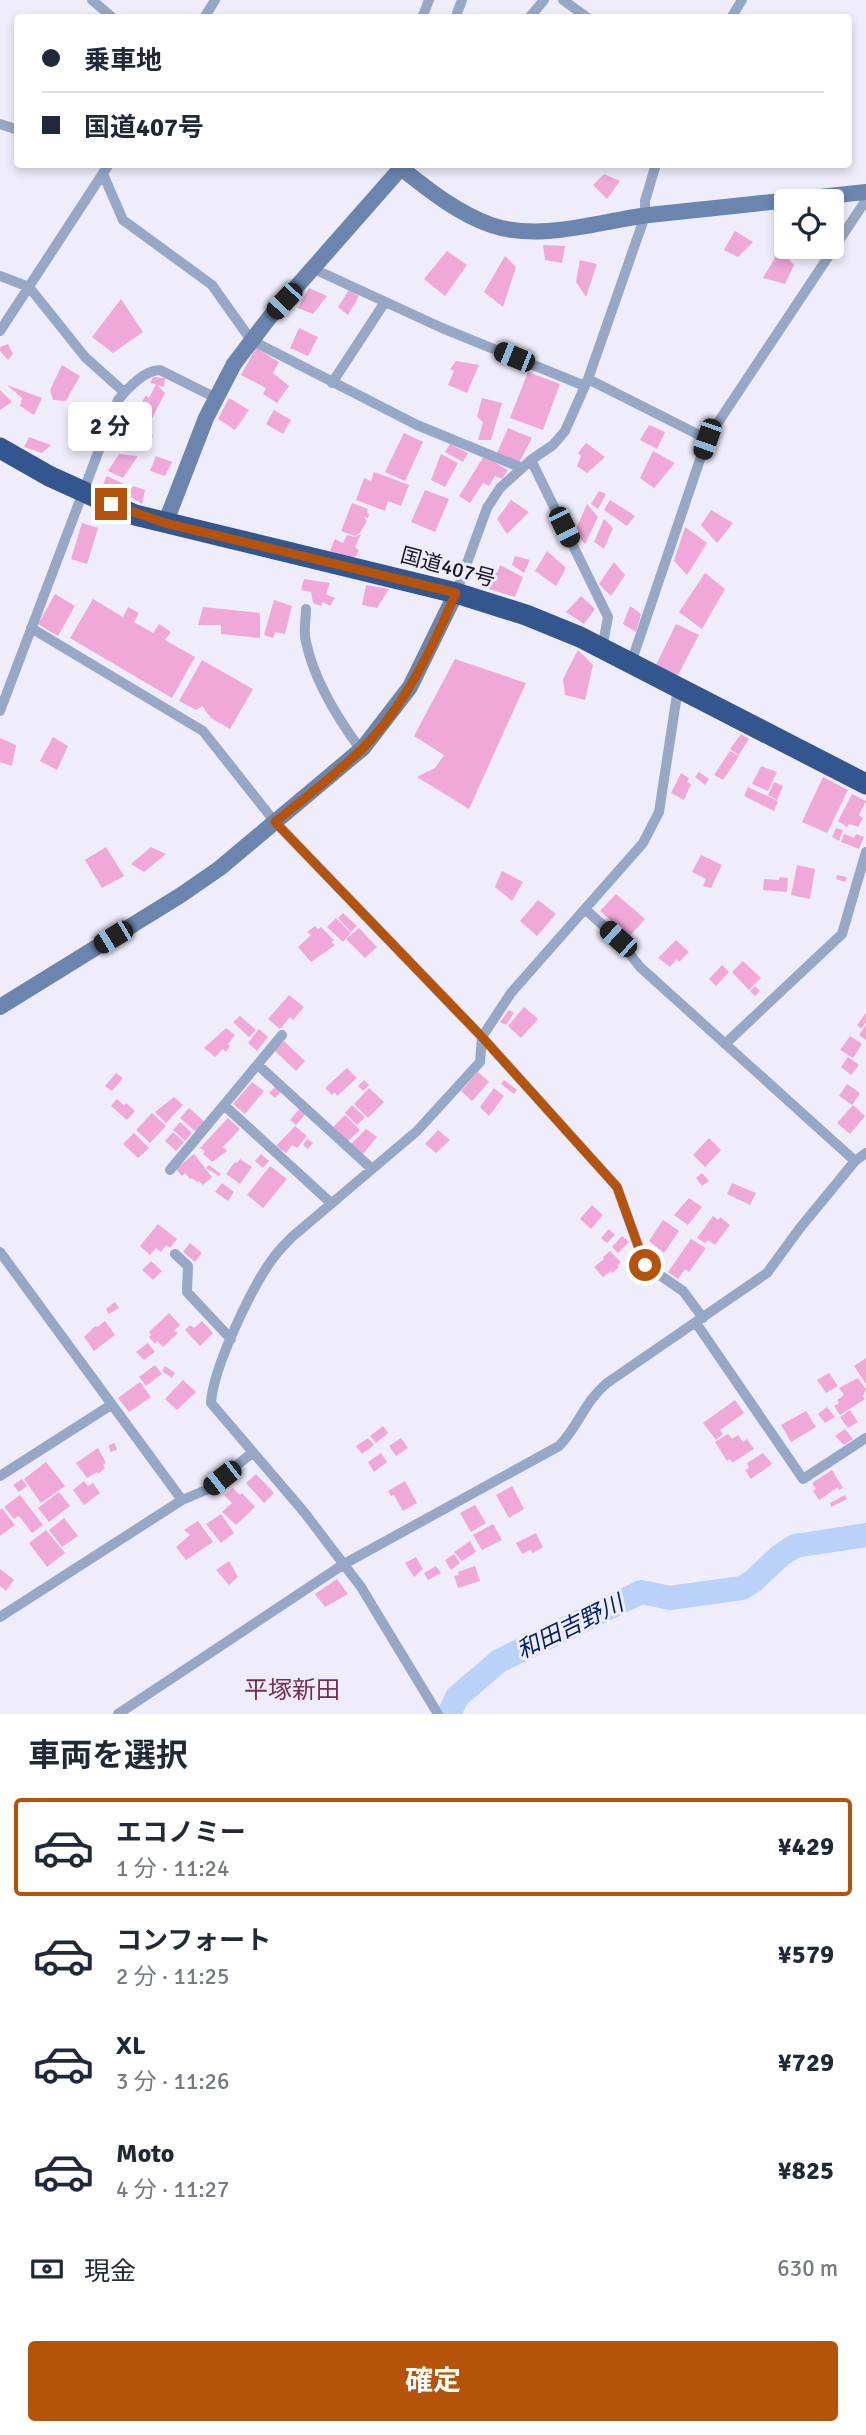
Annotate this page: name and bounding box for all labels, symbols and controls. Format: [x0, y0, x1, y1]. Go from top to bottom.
text: 乗車地 [84, 45, 162, 77]
text: 国道407号 [84, 112, 204, 144]
map controls [774, 189, 844, 259]
button: locate [774, 189, 844, 259]
car [262, 278, 307, 324]
car [491, 339, 538, 375]
callout: 2 分 [69, 402, 153, 452]
text: 2 分 [90, 412, 130, 441]
car [691, 416, 724, 462]
route end [95, 488, 127, 520]
car [546, 504, 583, 550]
street label: 国道407号 [398, 542, 498, 592]
car [90, 917, 137, 957]
car [596, 917, 641, 961]
route start [629, 1249, 661, 1281]
car [199, 1457, 246, 1499]
water label: 和田吉野川 [512, 1587, 631, 1665]
district label: 平塚新田 [244, 1675, 340, 1705]
text: 車両を選択 [28, 1736, 188, 1775]
icon: car [32, 1816, 95, 1879]
text: エコノミー [116, 1817, 246, 1849]
text: ¥429 [778, 1831, 834, 1863]
text: 1 分 · 11:24 [116, 1854, 229, 1883]
icon: car [32, 1924, 95, 1987]
text: コンフォート [116, 1925, 271, 1957]
text: ¥579 [778, 1939, 834, 1971]
text: 2 分 · 11:25 [116, 1962, 229, 1991]
text: XL [116, 2030, 146, 2062]
icon: car [32, 2032, 95, 2095]
text: ¥729 [778, 2047, 834, 2079]
text: 3 分 · 11:26 [116, 2067, 229, 2096]
text: Moto [116, 2138, 174, 2170]
icon: car [32, 2140, 95, 2203]
text: ¥825 [778, 2155, 834, 2187]
text: 4 分 · 11:27 [116, 2175, 229, 2204]
icon: cash [28, 2250, 66, 2288]
text: 630 m [777, 2254, 838, 2283]
text: 現金 [84, 2256, 136, 2288]
button: 確定 [28, 2341, 838, 2421]

